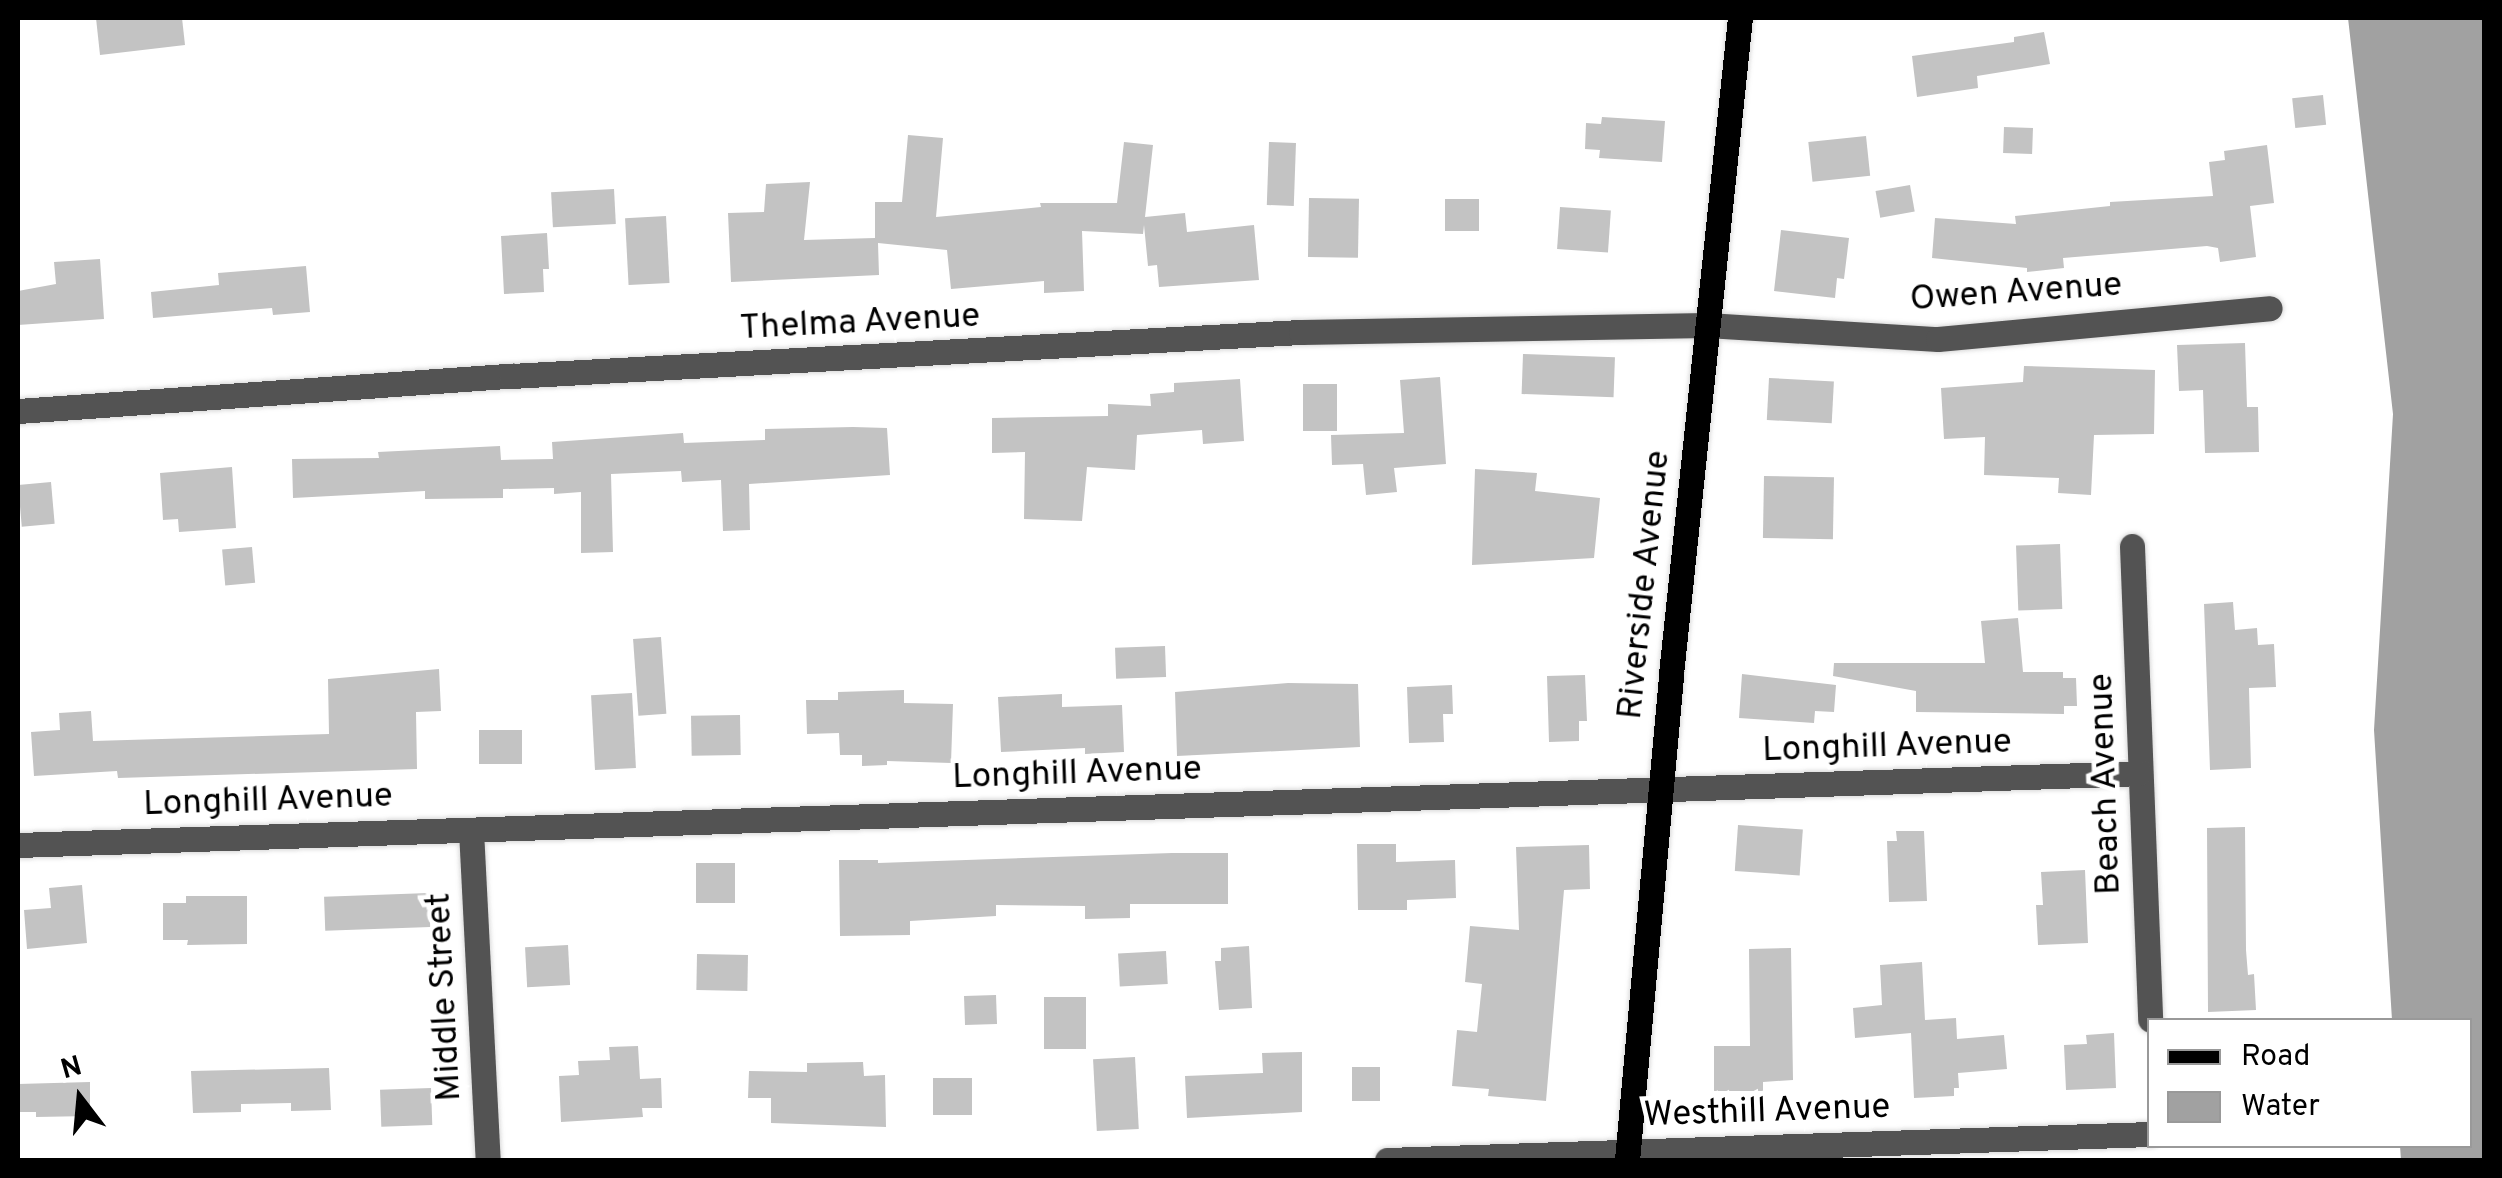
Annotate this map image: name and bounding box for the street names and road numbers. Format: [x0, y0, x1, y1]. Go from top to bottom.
street label: Owen Avenue [1908, 265, 2124, 321]
street label: Thelma Avenue [738, 296, 982, 350]
street label: Riverside Avenue [1610, 448, 1680, 722]
street label: Beach Avenue [2081, 672, 2131, 896]
street label: Longhill Avenue [1761, 722, 2013, 772]
street label: Longhill Avenue [951, 749, 1203, 799]
street label: Longhill Avenue [142, 776, 394, 826]
street label: Middle Street [419, 892, 471, 1102]
street label: Westhill Avenue [1642, 1087, 1892, 1137]

